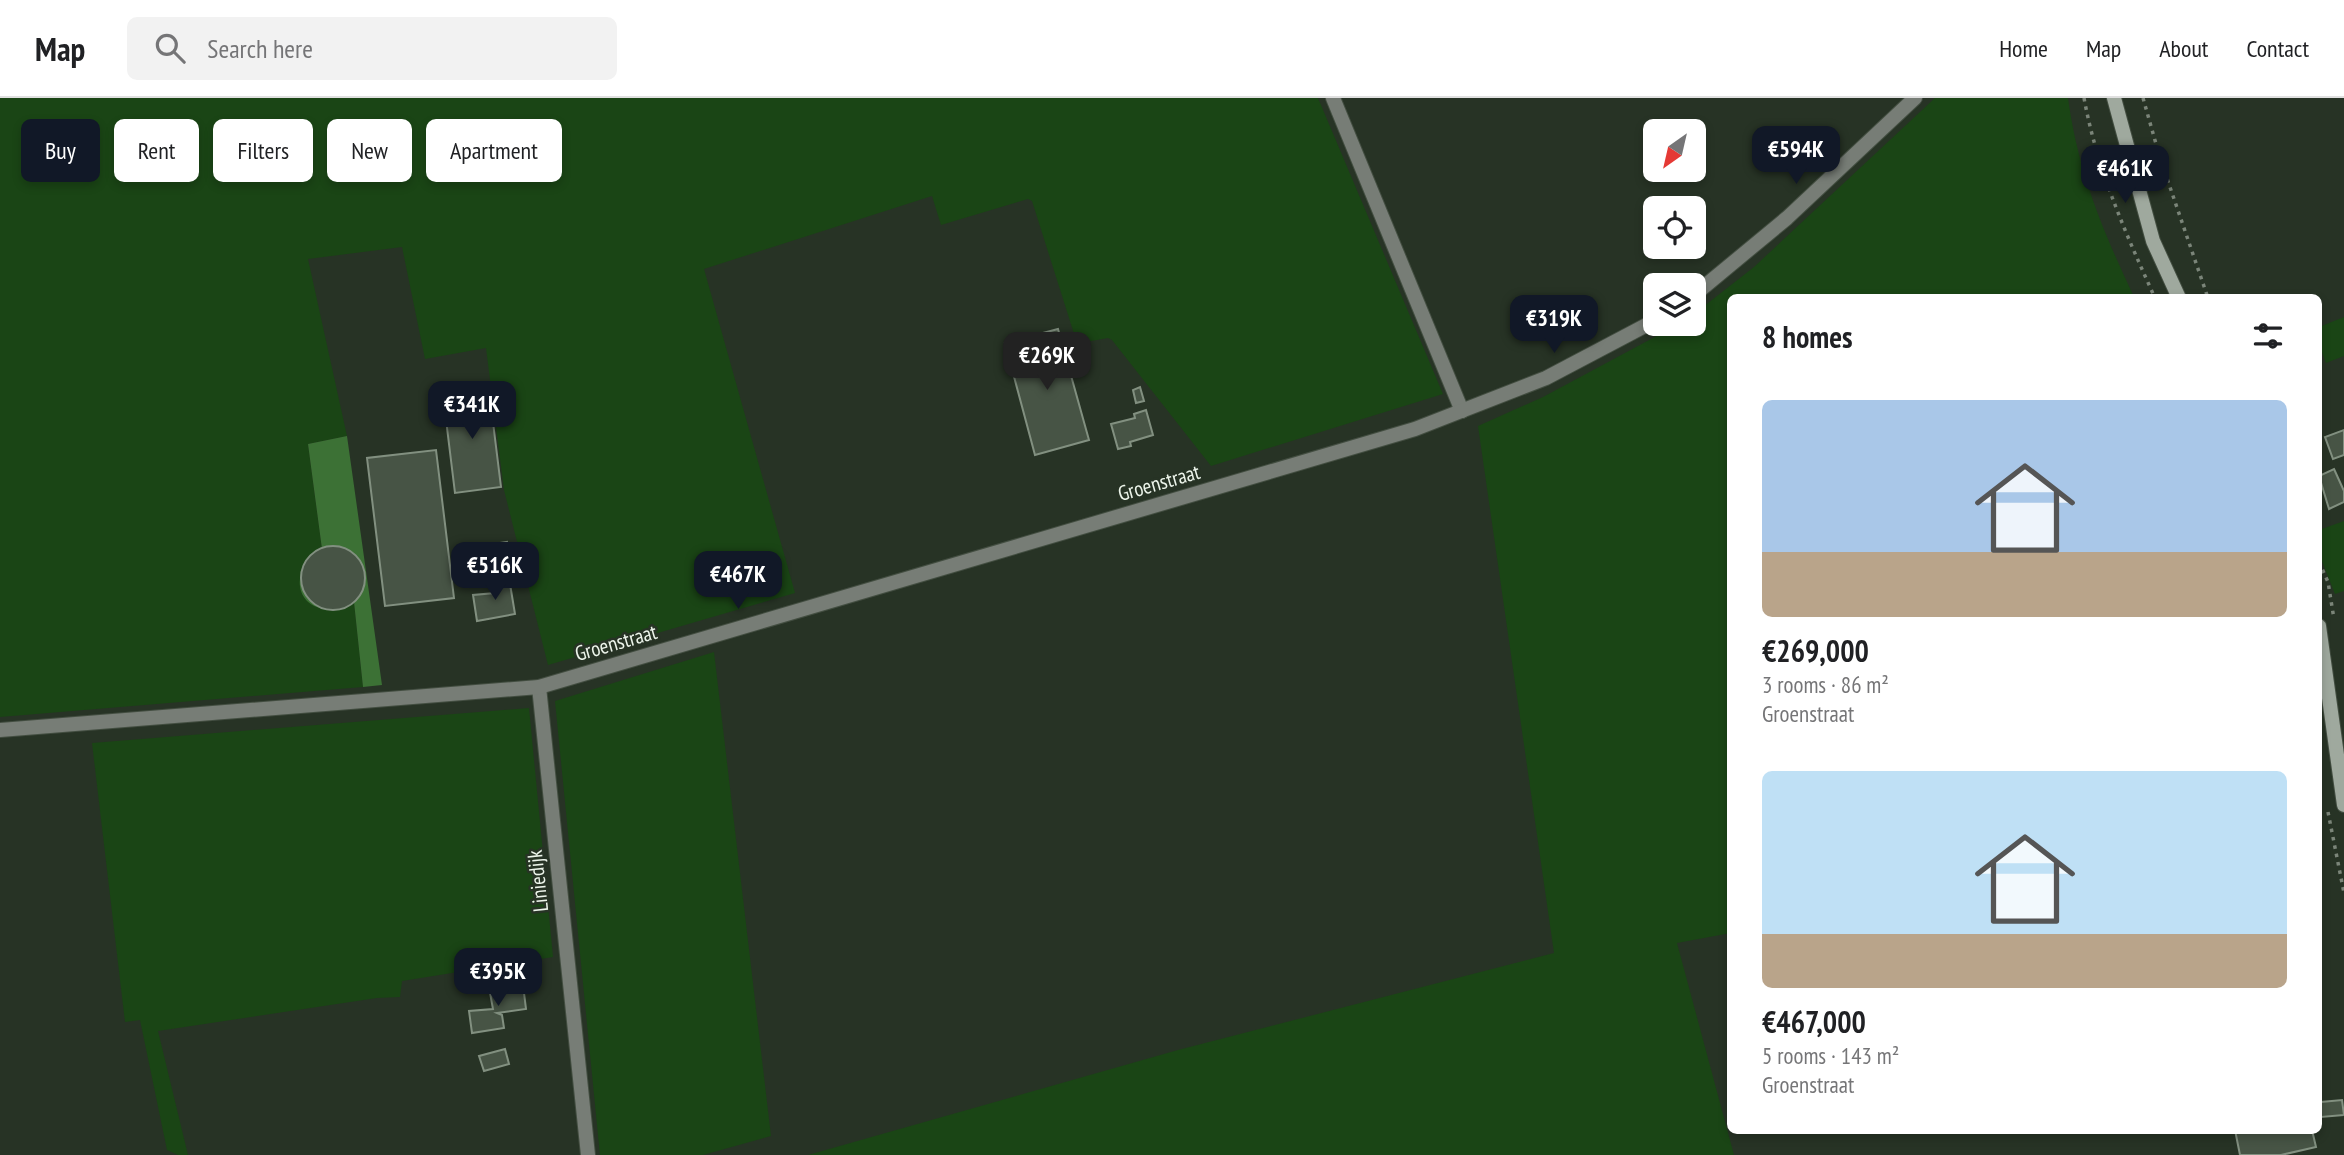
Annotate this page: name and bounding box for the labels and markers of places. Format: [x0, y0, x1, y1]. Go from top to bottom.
pin: €594K [1747, 126, 1845, 186]
pin: €461K [2076, 146, 2174, 205]
pin: €319K [1505, 296, 1603, 355]
pin: €269K [998, 332, 1096, 392]
pin: €341K [423, 382, 521, 441]
pin: €516K [446, 542, 544, 602]
pin: €467K [689, 552, 787, 611]
pin: €395K [449, 948, 547, 1008]

